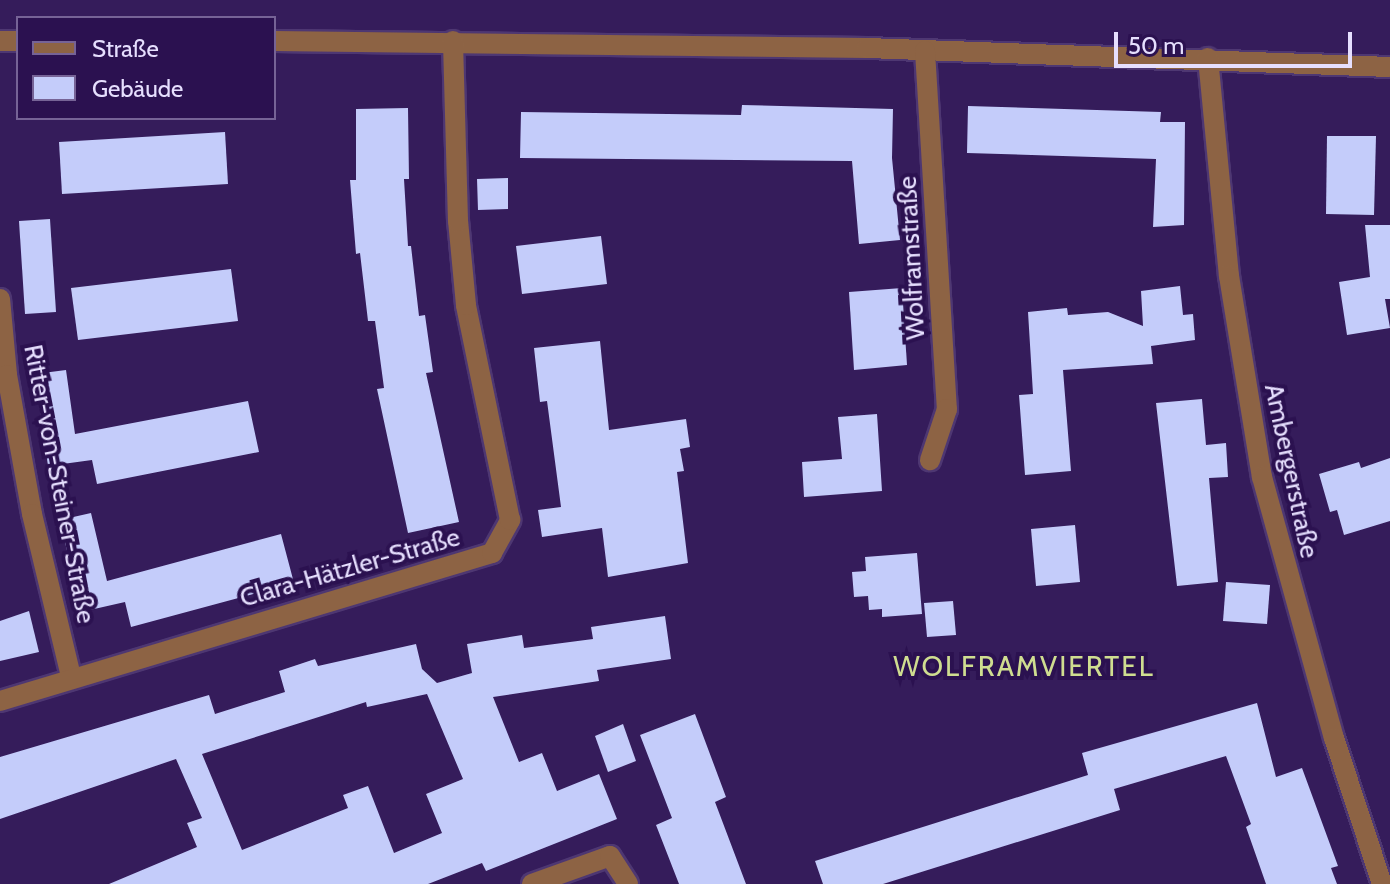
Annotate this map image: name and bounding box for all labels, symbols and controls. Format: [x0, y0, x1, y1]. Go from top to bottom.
legend [16, 16, 276, 120]
scale bar [1118, 16, 1356, 66]
text: 50 m [1128, 31, 1184, 60]
text: Straße [92, 34, 159, 63]
text: Gebäude [92, 74, 183, 103]
street label: Wolframstraße [892, 175, 932, 341]
street label: Ritter-von-Steiner-Straße [17, 342, 101, 626]
street label: Ambergerstraße [1257, 381, 1325, 561]
street label: Clara-Hätzler-Straße [236, 522, 464, 614]
district label: WOLFRAMVIERTEL [893, 649, 1155, 683]

